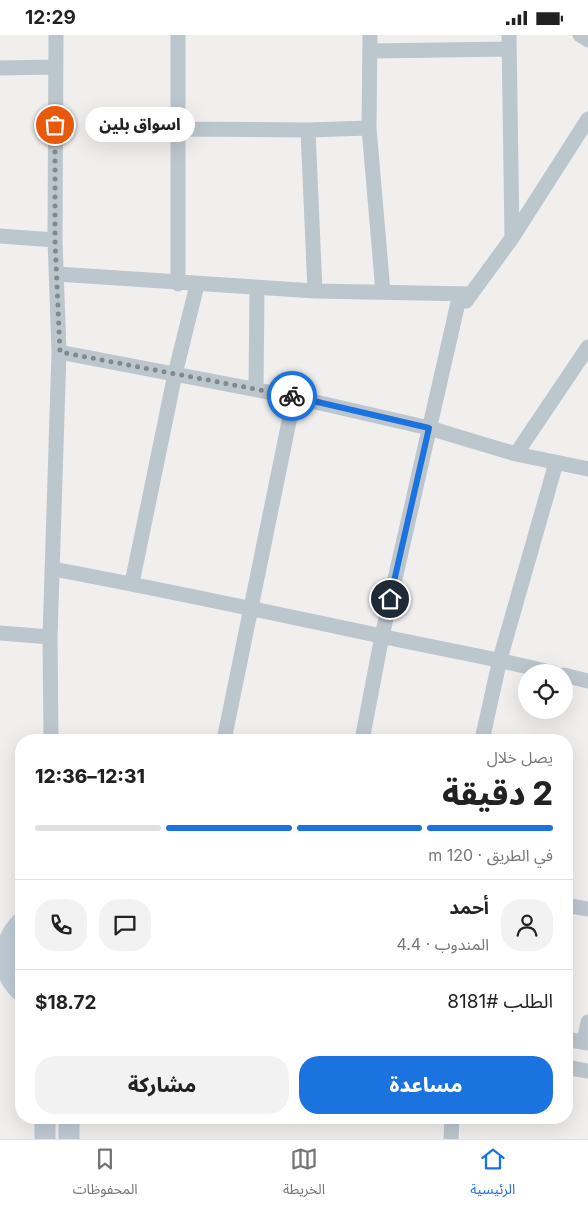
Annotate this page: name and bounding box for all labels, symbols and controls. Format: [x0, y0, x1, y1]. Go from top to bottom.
text: 12:29 [25, 6, 76, 29]
pin [34, 104, 76, 146]
callout: اسواق بلين [85, 107, 195, 143]
icon: bag [41, 111, 69, 139]
text: اسواق بلين [99, 114, 181, 134]
courier [267, 371, 317, 421]
icon: bike [278, 382, 306, 410]
pin [369, 578, 411, 620]
icon: home [376, 585, 404, 613]
map controls [518, 664, 573, 719]
button: locate [518, 664, 573, 719]
text: يصل خلال [487, 747, 553, 767]
text: 12:31–12:36 [35, 765, 145, 788]
text: 2 دقيقة [442, 774, 553, 813]
text: في الطريق · 120 m [428, 845, 553, 865]
text: أحمد [449, 896, 489, 919]
button: phone [35, 899, 87, 951]
button: chat [99, 899, 151, 951]
button: person [501, 899, 553, 951]
text: المندوب · 4.4 [396, 934, 489, 954]
text: الطلب #8181 [447, 990, 553, 1013]
text: $18.72 [35, 991, 96, 1014]
button: مشاركة [35, 1056, 289, 1114]
button: مساعدة [299, 1056, 553, 1114]
tab: المحفوظات [73, 1145, 138, 1204]
tab: الخريطة [283, 1145, 325, 1204]
tab: الرئيسية [470, 1145, 515, 1204]

